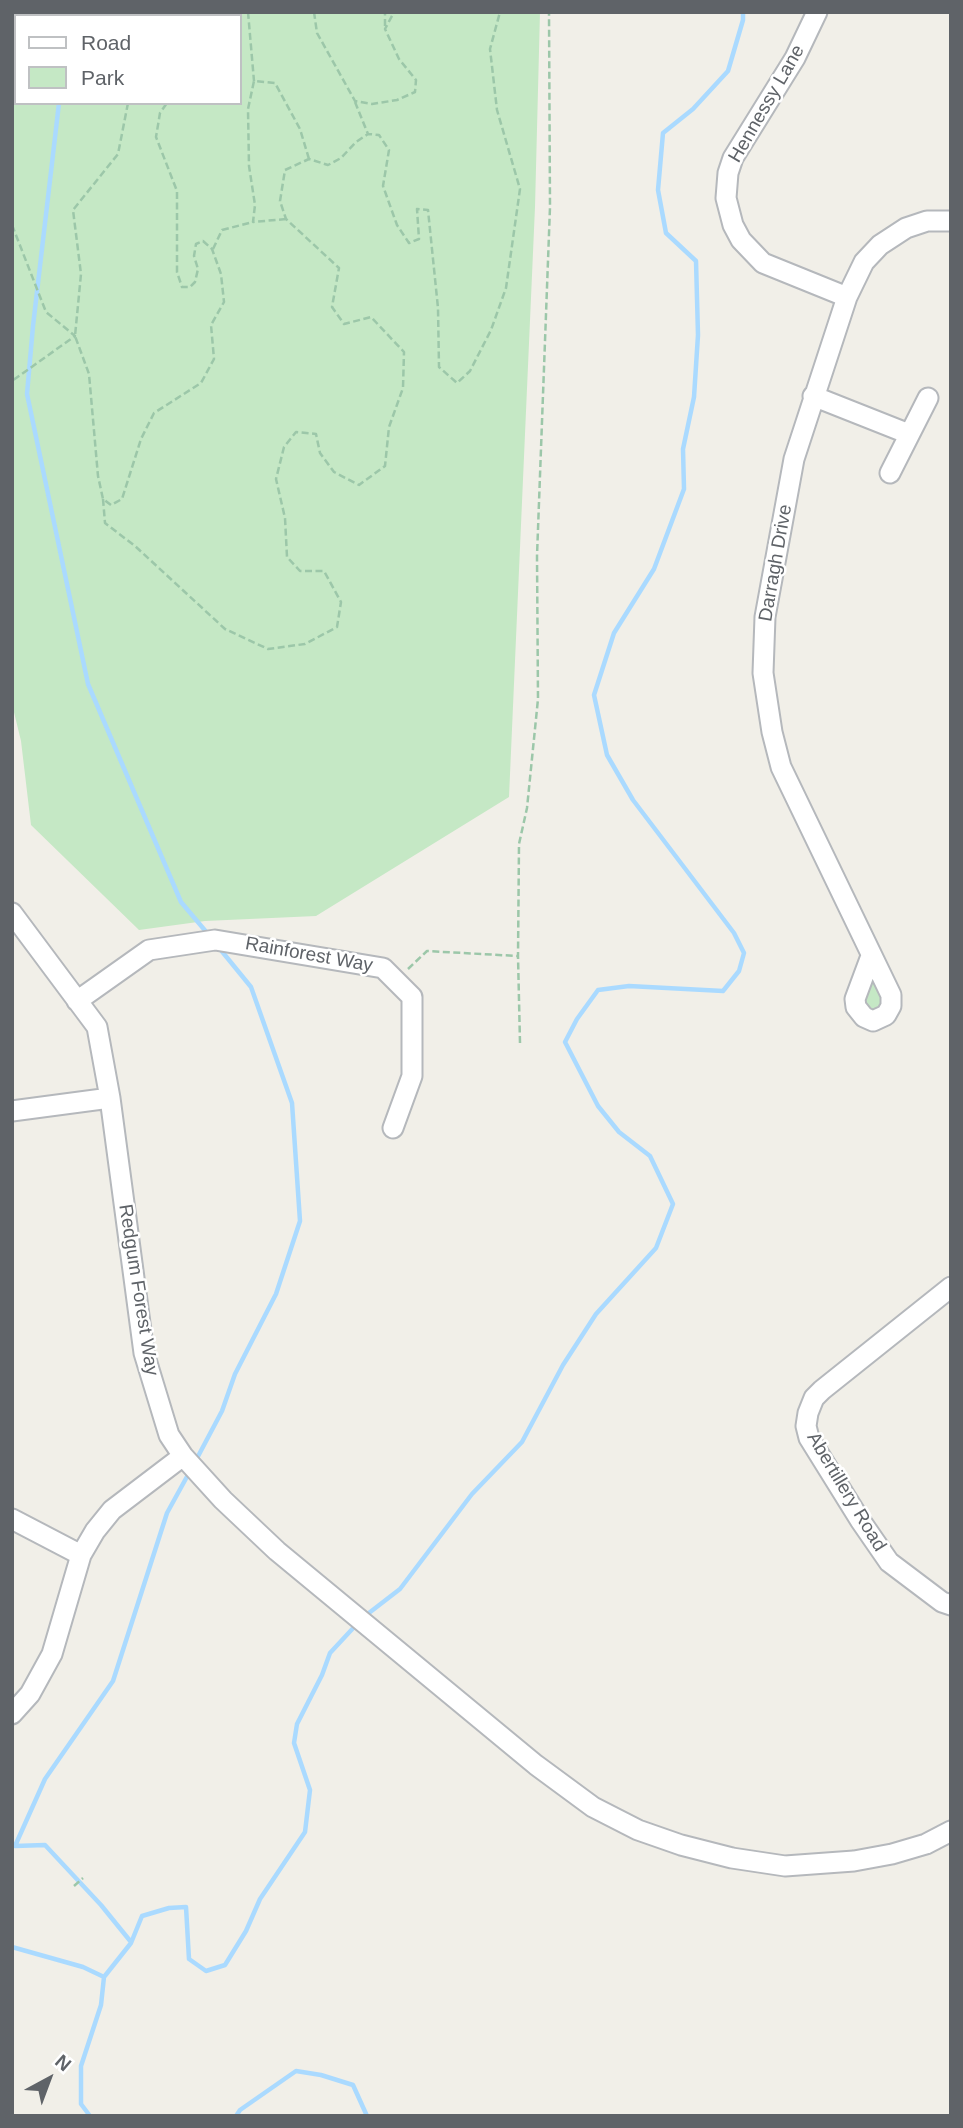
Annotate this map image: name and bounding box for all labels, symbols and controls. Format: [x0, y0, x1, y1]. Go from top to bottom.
legend [14, 14, 242, 105]
text: Road [81, 31, 131, 54]
street label: Hennessy Lane [724, 41, 810, 167]
text: Park [81, 66, 124, 89]
street label: Darragh Drive [755, 503, 797, 623]
street label: Rainforest Way [243, 933, 375, 977]
street label: Redgum Forest Way [113, 1203, 163, 1377]
street label: Abertillery Road [801, 1428, 891, 1556]
north arrow [14, 2044, 84, 2114]
text: N [51, 2050, 75, 2075]

